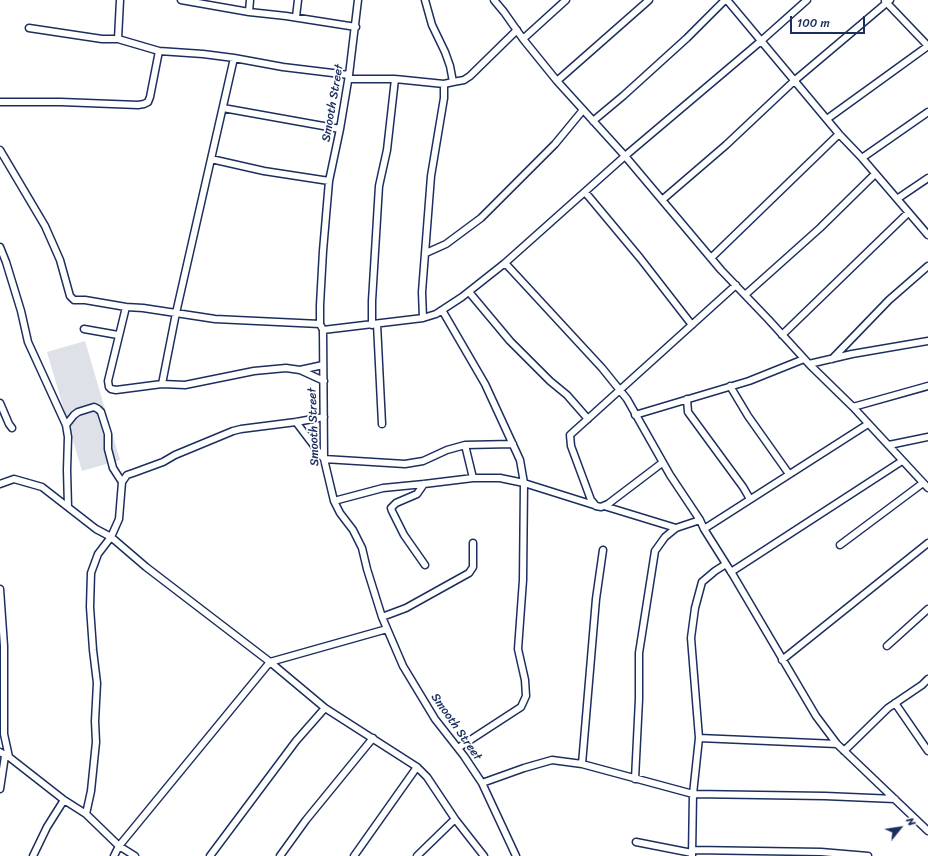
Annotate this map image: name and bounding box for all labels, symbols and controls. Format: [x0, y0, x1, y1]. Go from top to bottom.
scale bar [792, 8, 867, 34]
text: 100 m [797, 12, 830, 34]
street label: Smooth Street [319, 63, 347, 143]
street label: Smooth Street [305, 388, 323, 466]
street label: Smooth Street [428, 691, 484, 763]
north arrow [880, 808, 920, 848]
text: N [901, 814, 921, 830]

